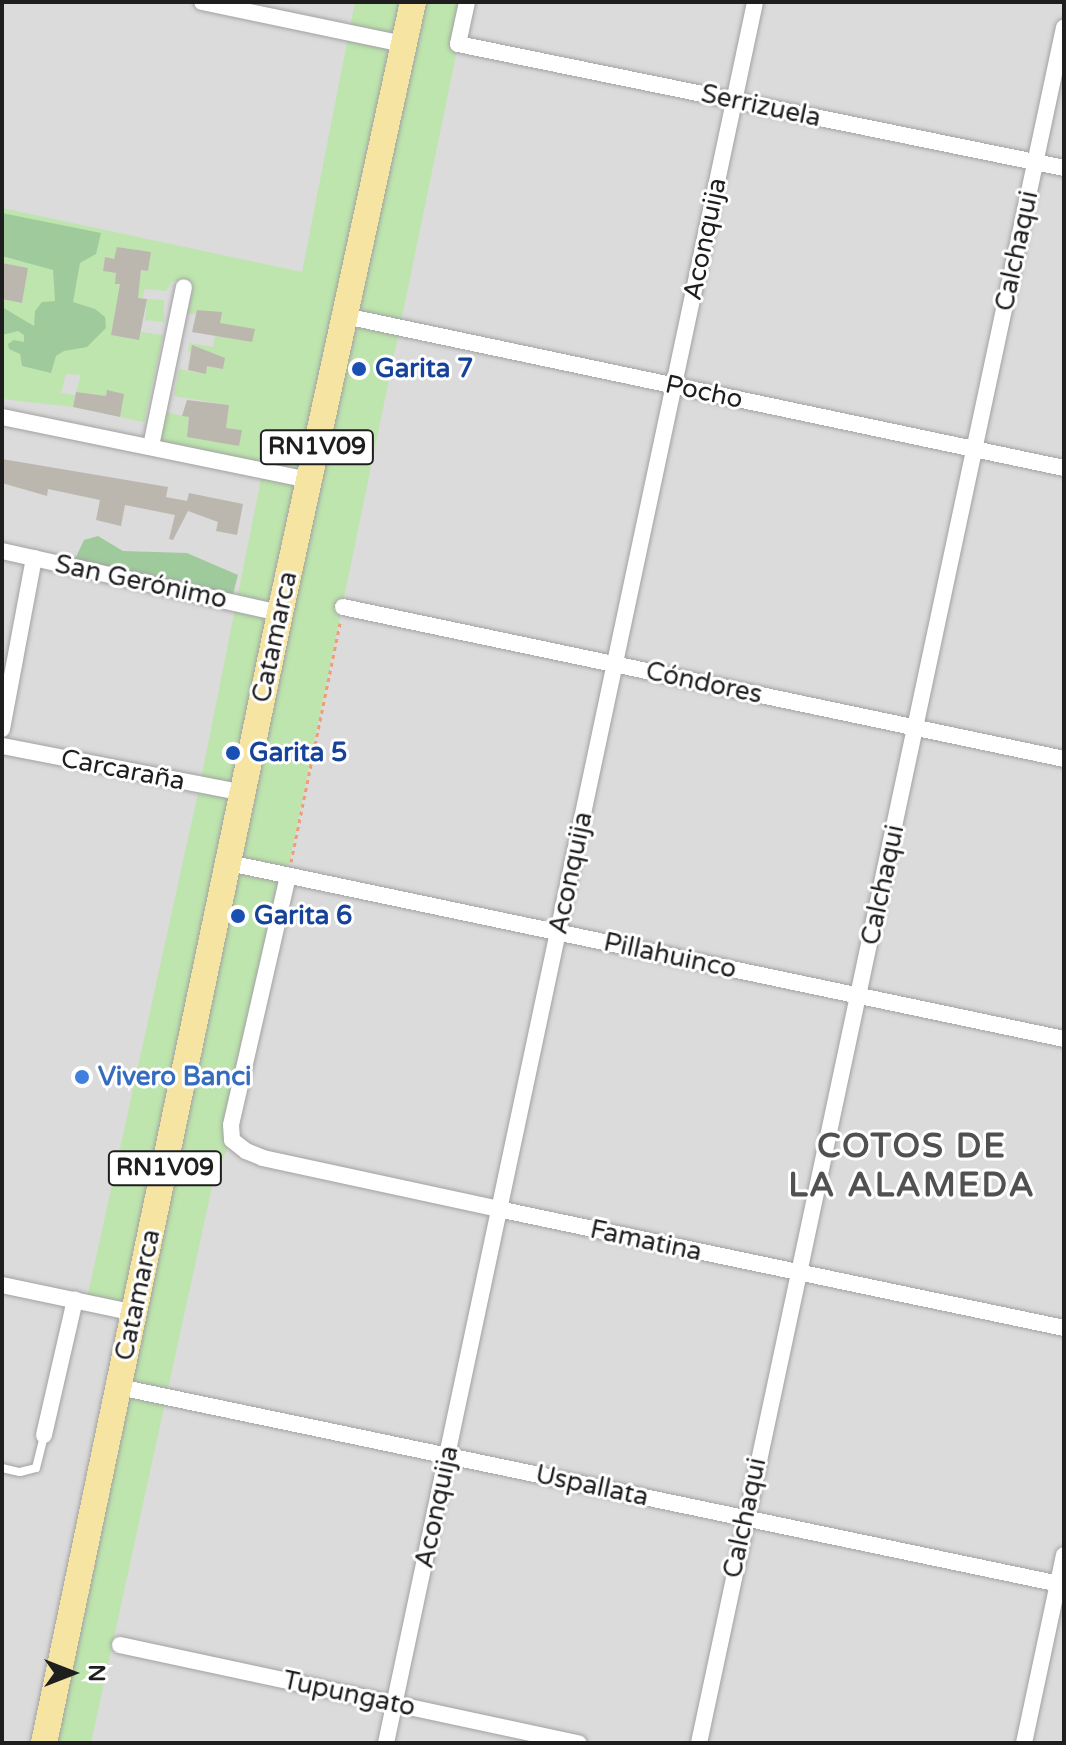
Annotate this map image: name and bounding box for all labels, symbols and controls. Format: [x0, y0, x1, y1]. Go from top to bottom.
street label: Serrizuela [698, 78, 824, 134]
street label: Aconquija [677, 175, 733, 303]
street label: Calchaqui [989, 188, 1045, 314]
place label: Garita 7 [375, 353, 473, 385]
marker: Garita 7 [350, 360, 368, 378]
street label: Pocho [662, 369, 746, 415]
road number: RN1V09 [259, 427, 375, 467]
street label: San Gerónimo [52, 549, 230, 615]
street label: Catamarca [246, 568, 304, 706]
street label: Cóndores [643, 655, 765, 711]
place label: Garita 5 [249, 737, 347, 769]
street label: Carcaraña [58, 743, 188, 797]
marker: Garita 5 [224, 744, 242, 762]
street label: Aconquija [543, 809, 599, 937]
street label: Calchaqui [855, 822, 911, 948]
place label: Garita 6 [254, 900, 352, 932]
marker: Garita 6 [229, 907, 247, 925]
street label: Pillahuinco [601, 927, 739, 985]
place label: Vivero Banci [98, 1061, 252, 1093]
marker: Vivero Banci [73, 1068, 91, 1086]
district label: COTOS DE LA ALAMEDA [788, 1126, 1036, 1206]
road number: RN1V09 [107, 1148, 223, 1188]
street label: Famatina [587, 1214, 705, 1268]
street label: Catamarca [109, 1226, 167, 1364]
street label: Aconquija [409, 1443, 465, 1571]
street label: Calchaqui [717, 1455, 773, 1581]
street label: Uspallata [533, 1459, 651, 1513]
north arrow [32, 1633, 112, 1713]
text: N [83, 1664, 109, 1682]
street label: Tupungato [280, 1665, 418, 1723]

